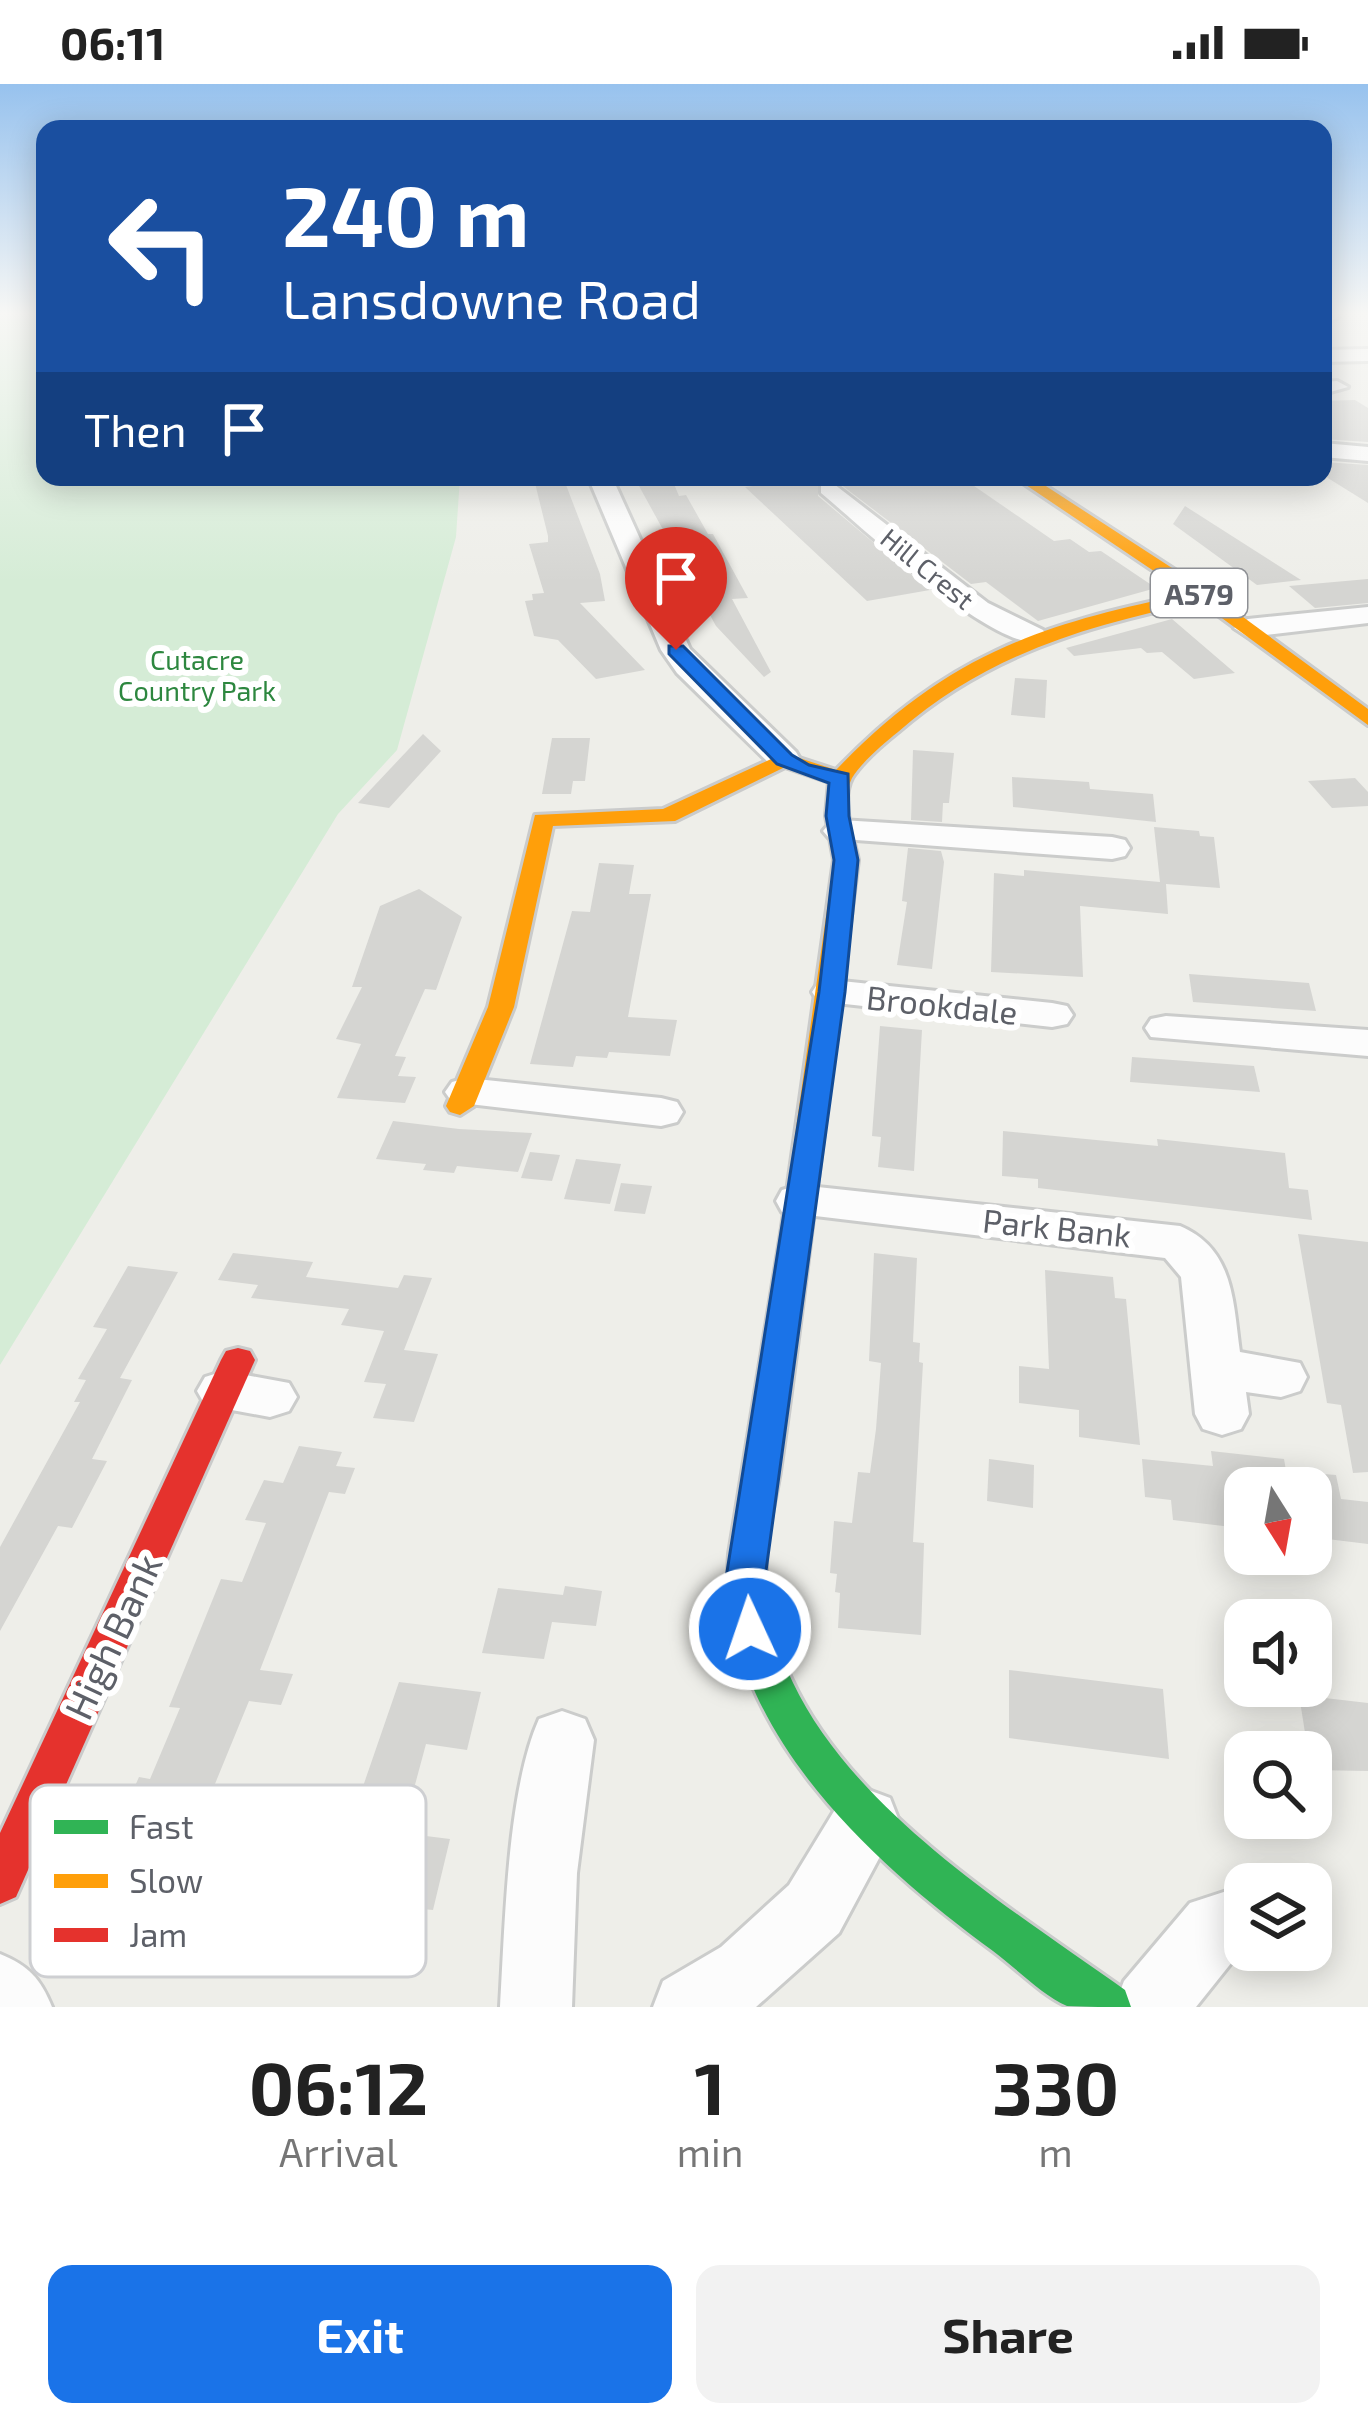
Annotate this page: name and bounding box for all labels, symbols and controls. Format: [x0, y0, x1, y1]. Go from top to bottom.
text: 06:11 [60, 15, 165, 69]
text: 240 m [282, 163, 529, 264]
icon: left [84, 168, 240, 324]
text: Lansdowne Road [282, 265, 701, 330]
icon: arrive [211, 396, 277, 462]
text: Then [84, 402, 187, 456]
street label: Hill Crest [875, 521, 981, 615]
pin [625, 527, 727, 650]
icon: arrive [643, 545, 709, 611]
road number: A579 [1151, 569, 1247, 617]
park label: Cutacre Country Park [118, 643, 276, 707]
street label: Brookdale [864, 976, 1020, 1032]
street label: Park Bank [981, 1199, 1133, 1255]
north arrow [1224, 1467, 1332, 1575]
map controls [1224, 1467, 1332, 1971]
street label: High Bank [53, 1546, 171, 1726]
position arrow [687, 1566, 813, 1692]
button: sound [1224, 1599, 1332, 1707]
button: search [1224, 1731, 1332, 1839]
legend [30, 1785, 426, 1977]
text: Fast [129, 1806, 193, 1846]
text: Slow [129, 1860, 203, 1900]
button: layers [1224, 1863, 1332, 1971]
text: Jam [129, 1914, 187, 1954]
text: 06:12 [249, 2043, 428, 2129]
text: 1 [695, 2043, 726, 2129]
text: 330 [992, 2043, 1119, 2129]
text: Arrival [279, 2128, 398, 2175]
text: min [677, 2128, 743, 2175]
text: m [1039, 2128, 1073, 2175]
button: Exit [48, 2265, 672, 2403]
button: Share [696, 2265, 1320, 2403]

